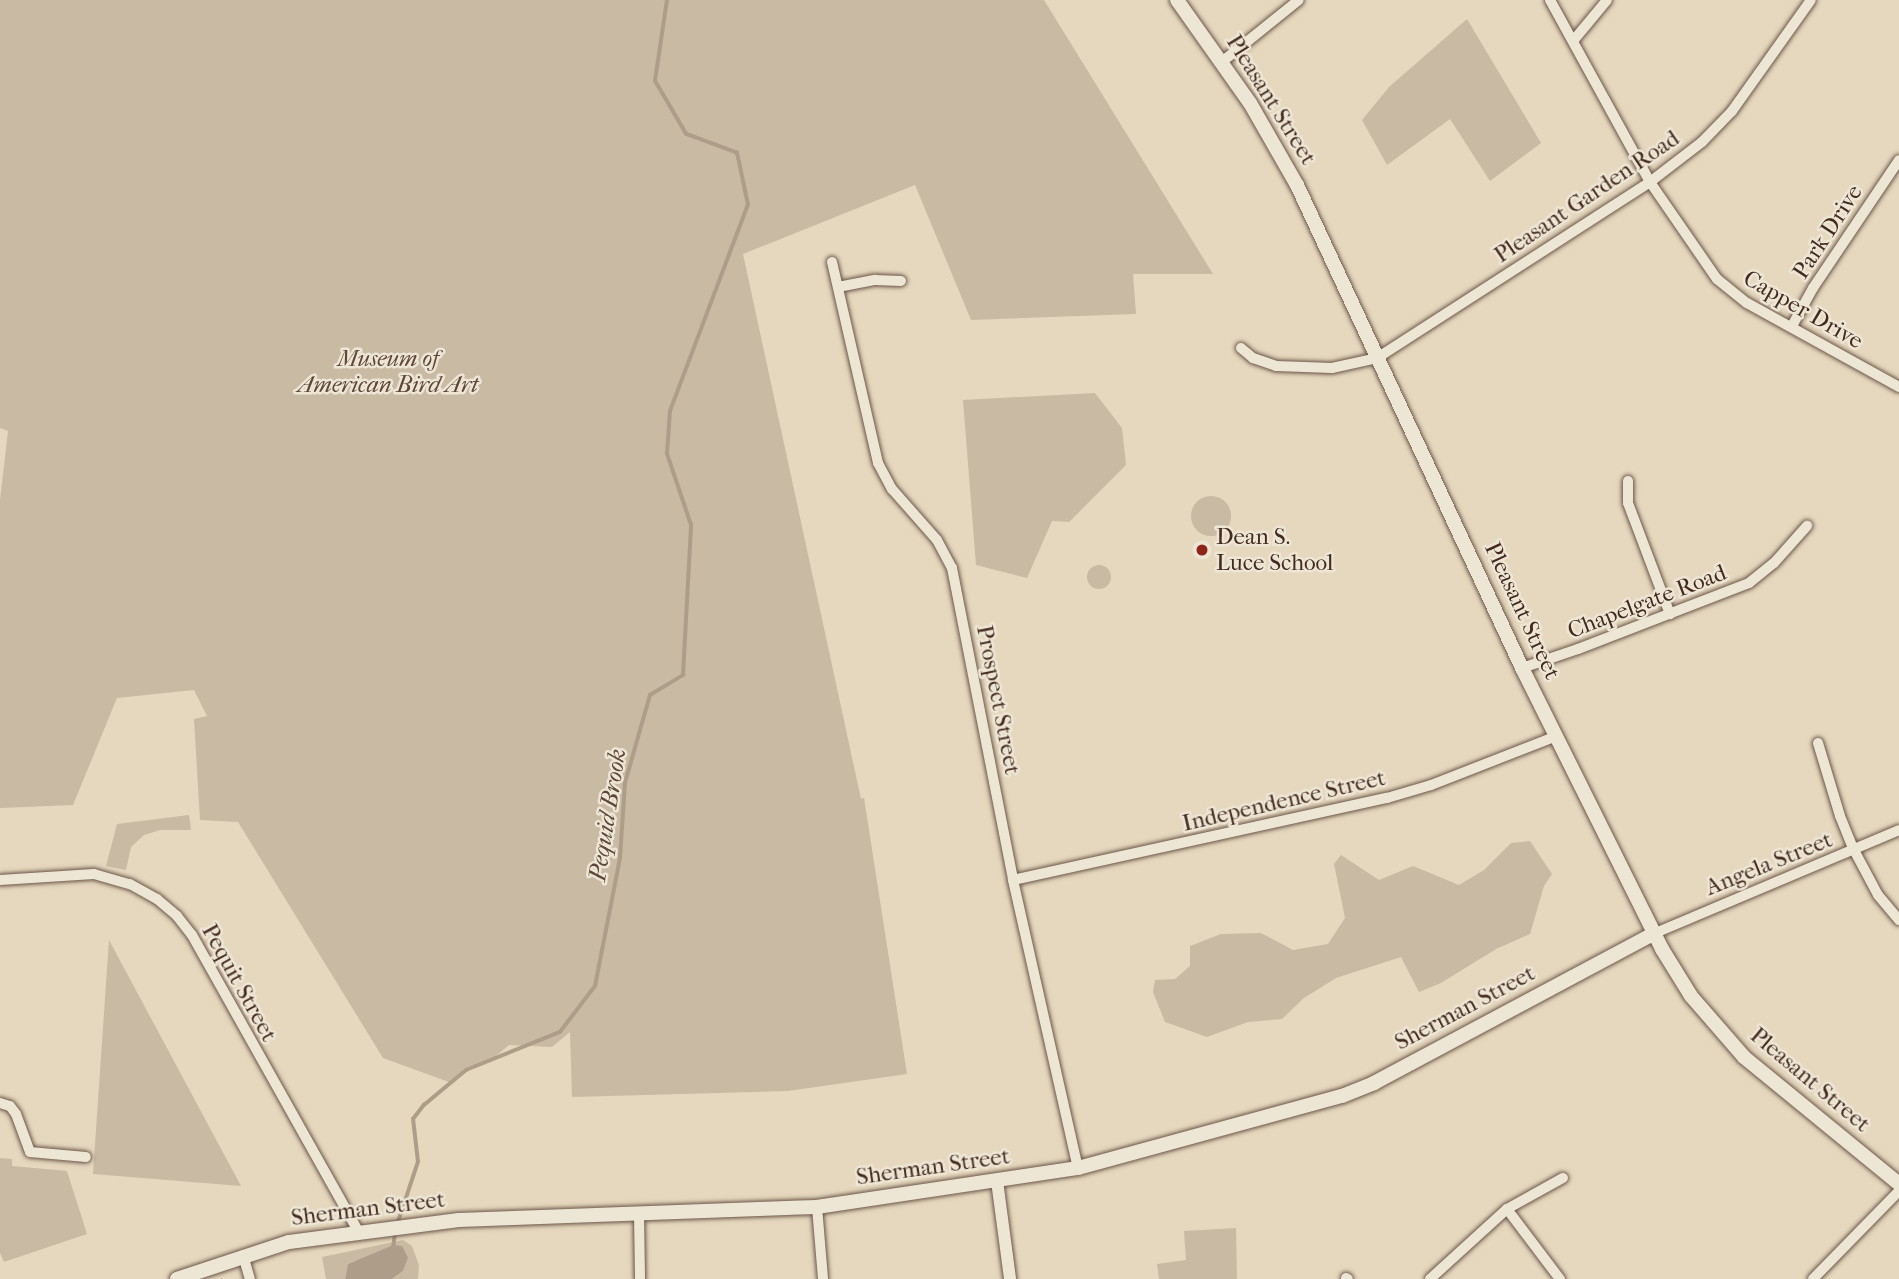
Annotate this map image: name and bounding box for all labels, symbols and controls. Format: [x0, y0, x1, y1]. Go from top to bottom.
street label: Pleasant Street [1220, 30, 1322, 170]
street label: Pleasant Garden Road [1489, 125, 1685, 269]
street label: Park Drive [1787, 180, 1869, 284]
street label: Capper Drive [1738, 265, 1868, 355]
park label: Museum of American Bird Art [298, 345, 478, 399]
place label: Dean S. Luce School [1216, 523, 1333, 577]
street label: Pleasant Street [1478, 538, 1566, 684]
marker: Dean S. Luce School [1194, 542, 1210, 558]
street label: Chapelgate Road [1564, 559, 1730, 645]
street label: Prospect Street [970, 623, 1026, 777]
water label: Pequid Brook [583, 747, 633, 883]
street label: Independence Street [1180, 764, 1388, 838]
street label: Angela Street [1701, 826, 1837, 902]
street label: Pequit Street [195, 919, 283, 1047]
street label: Sherman Street [1390, 960, 1540, 1056]
street label: Pleasant Street [1744, 1022, 1876, 1138]
street label: Sherman Street [855, 1143, 1011, 1191]
street label: Sherman Street [290, 1186, 446, 1232]

